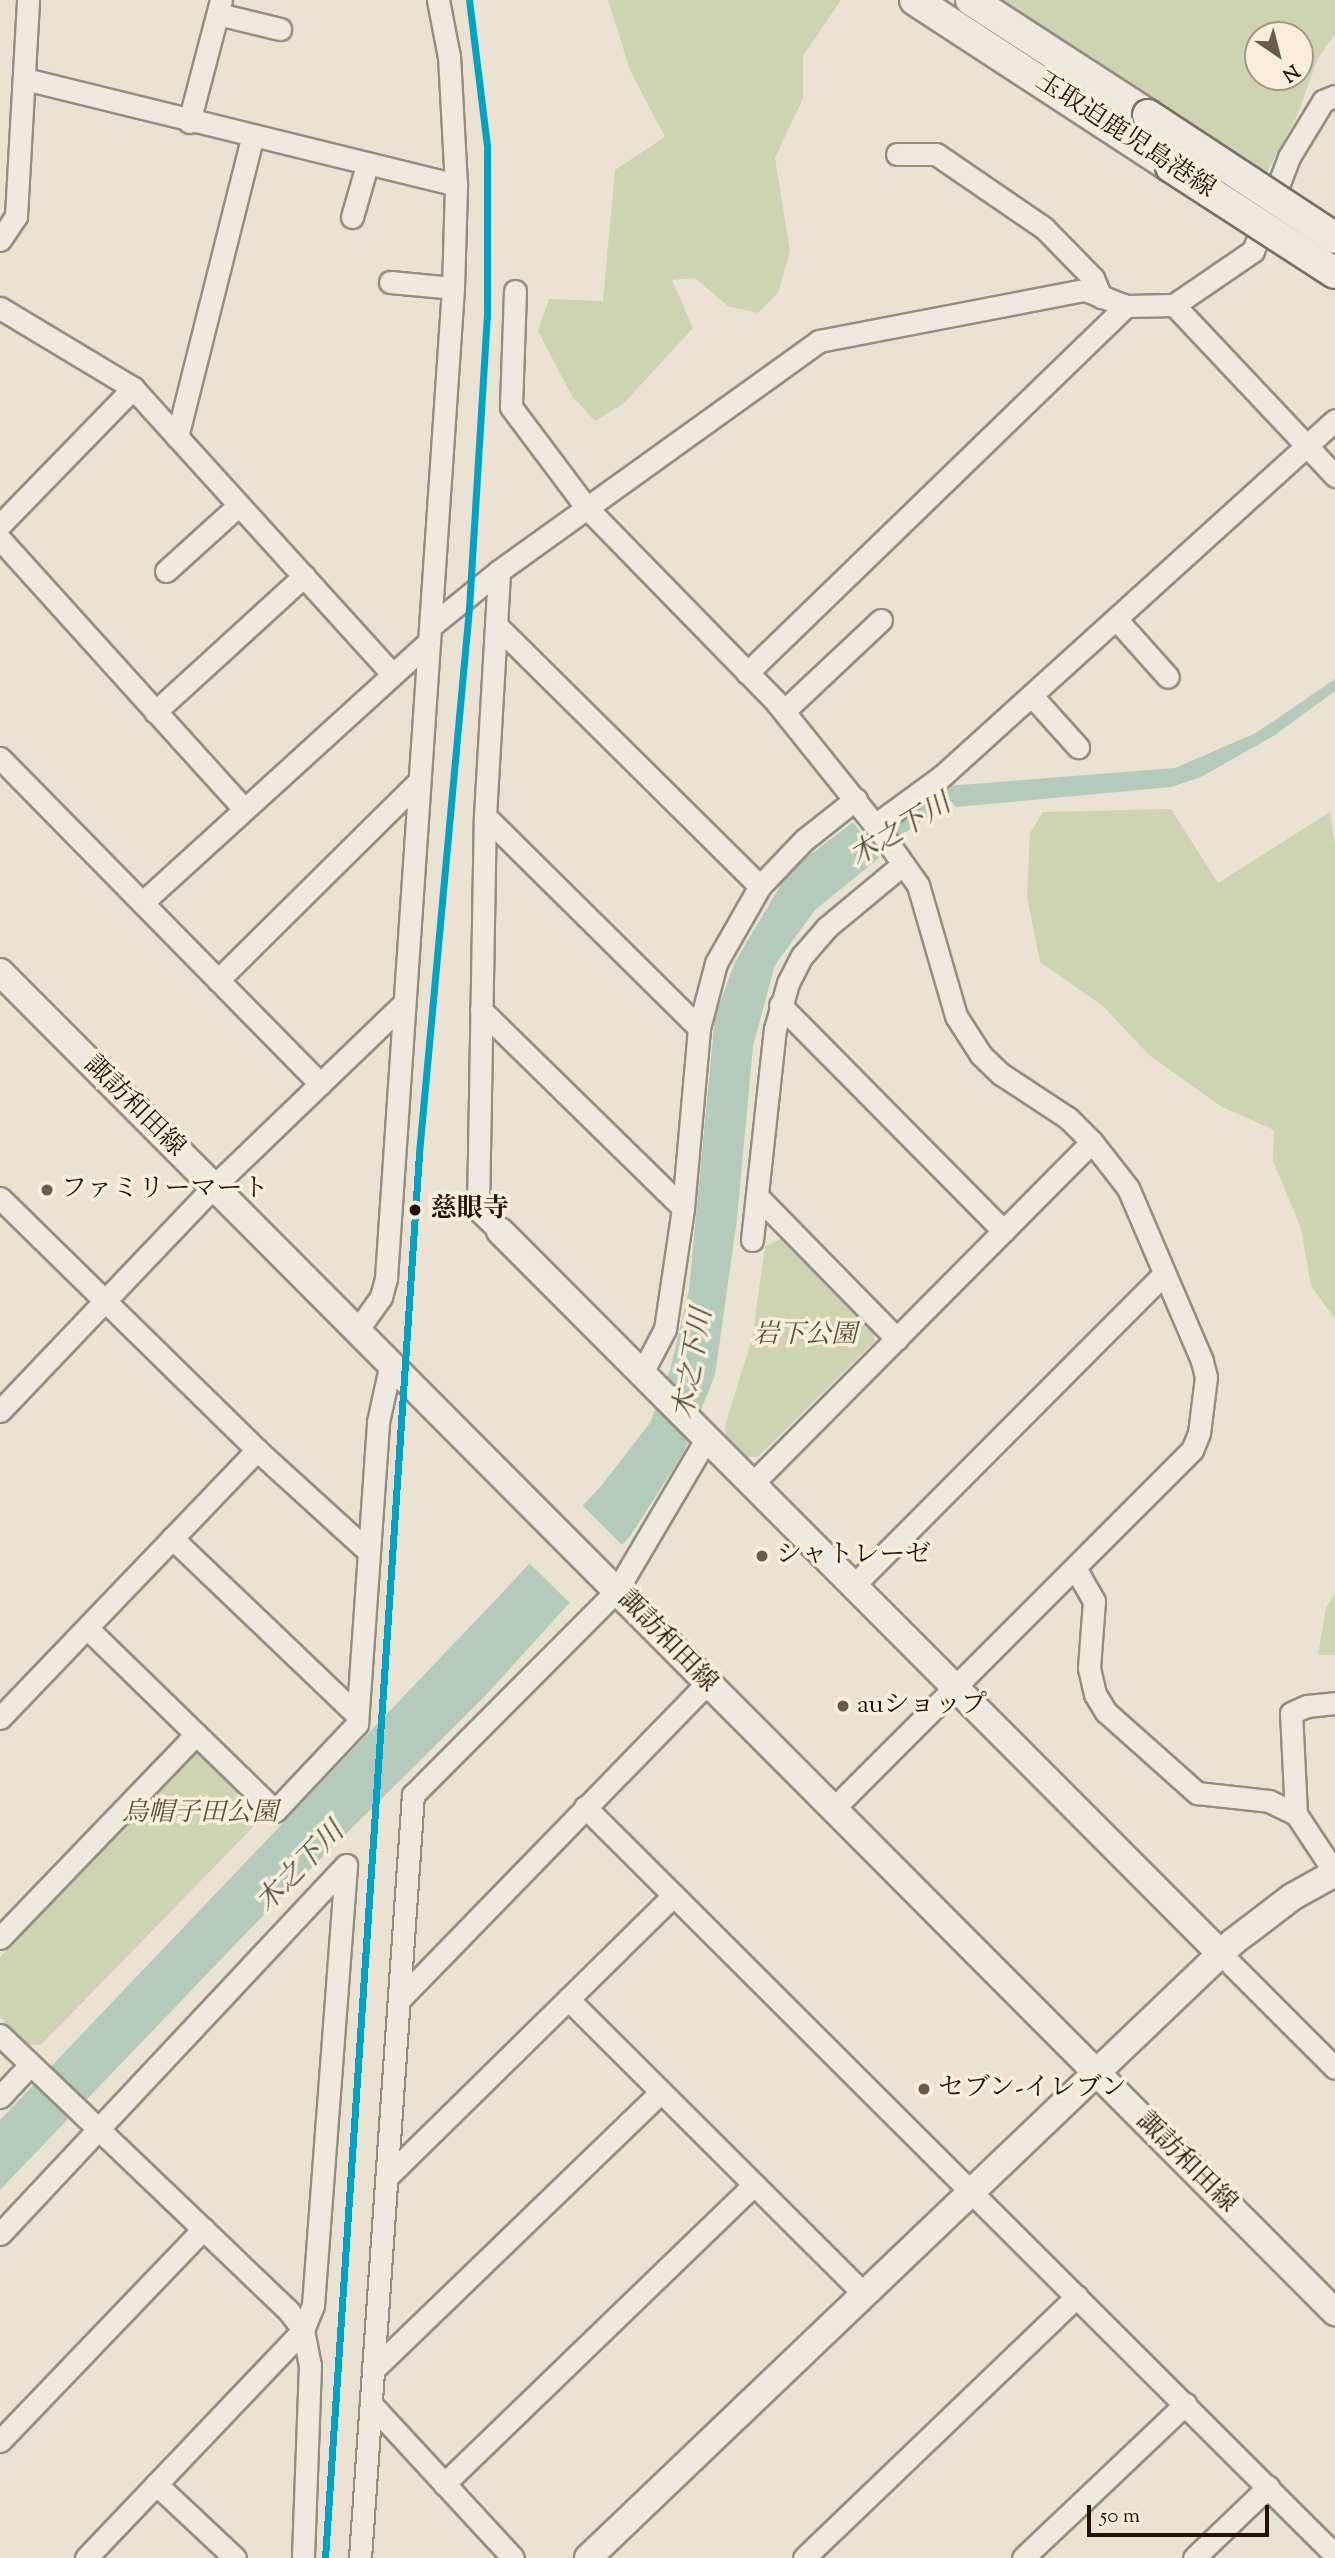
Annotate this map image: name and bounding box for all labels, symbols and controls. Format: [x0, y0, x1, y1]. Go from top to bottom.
north arrow [1244, 21, 1314, 91]
text: N [1276, 57, 1304, 87]
street label: 玉取迫鹿児島港線 [1029, 66, 1221, 206]
water label: 木之下川 [844, 788, 958, 874]
street label: 諏訪和田線 [77, 1050, 191, 1164]
place label: ファミリーマート [61, 1174, 269, 1206]
marker: ファミリーマート [39, 1182, 55, 1198]
place label: 慈眼寺 [431, 1194, 509, 1226]
marker: 慈眼寺 [405, 1200, 425, 1220]
water label: 木之下川 [668, 1306, 720, 1422]
park label: 岩下公園 [753, 1320, 857, 1352]
place label: シャトレーゼ [776, 1540, 932, 1572]
marker: シャトレーゼ [754, 1548, 770, 1564]
street label: 諏訪和田線 [611, 1584, 723, 1700]
place label: auショップ [857, 1690, 988, 1722]
marker: auショップ [835, 1698, 851, 1714]
park label: 烏帽子田公園 [122, 1798, 278, 1830]
water label: 木之下川 [250, 1816, 352, 1920]
place label: セブン-イレブン [938, 2073, 1129, 2105]
marker: セブン-イレブン [916, 2081, 932, 2097]
street label: 諏訪和田線 [1129, 2106, 1243, 2220]
scale bar [1090, 2492, 1272, 2536]
text: 50 m [1100, 2502, 1140, 2532]

